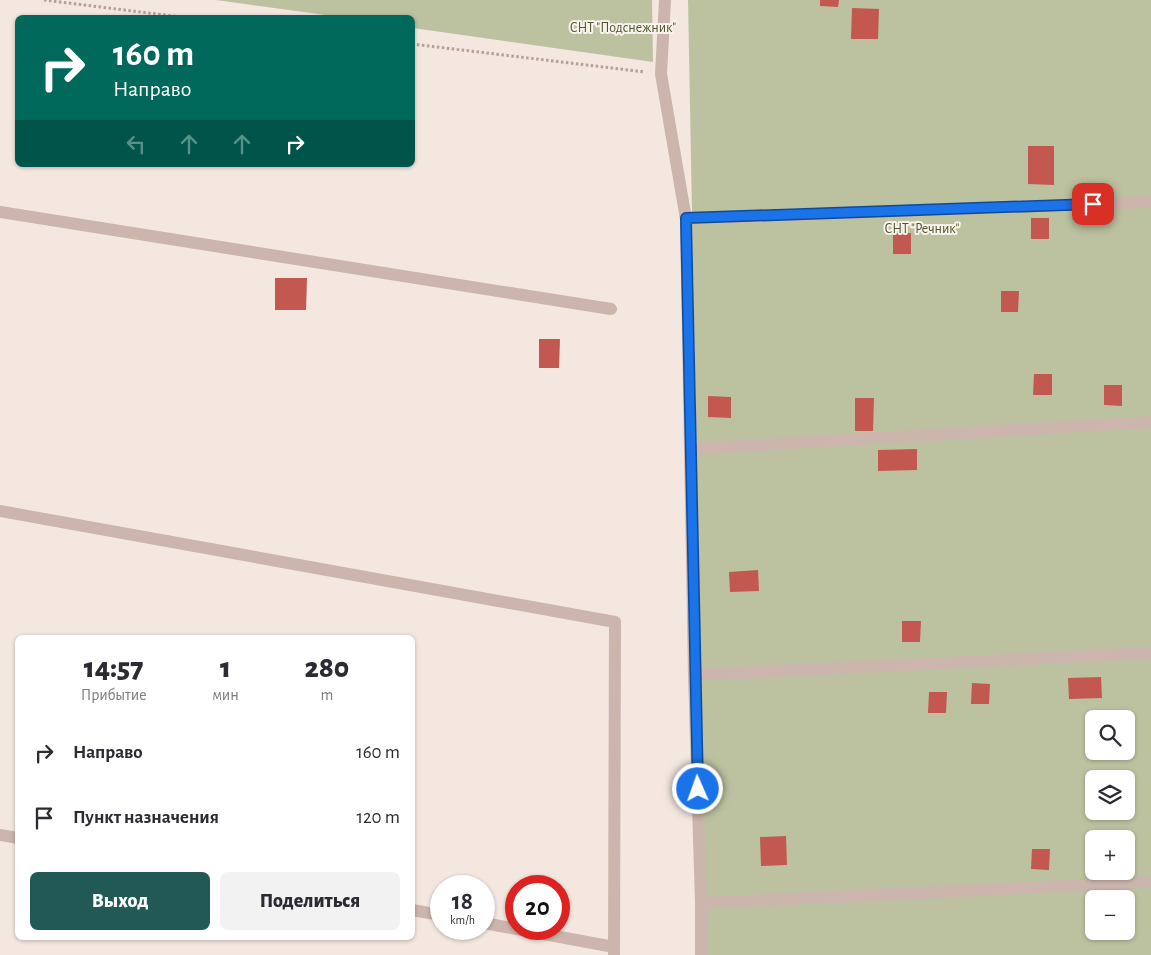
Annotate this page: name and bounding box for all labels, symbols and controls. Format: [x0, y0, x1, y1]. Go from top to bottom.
park label: СНТ "Подснежник" [570, 21, 676, 35]
icon: right [30, 35, 95, 100]
text: 160 m [113, 37, 194, 72]
text: Направо [113, 78, 191, 100]
icon: left [122, 130, 150, 158]
icon: ahead [175, 130, 203, 158]
icon: ahead [228, 130, 256, 158]
icon: right [281, 130, 309, 158]
pin [1072, 183, 1114, 225]
icon: arrive [1079, 190, 1107, 218]
park label: СНТ "Речник" [884, 222, 960, 236]
text: 14:57 [84, 653, 143, 683]
text: 1 [220, 653, 231, 683]
text: 280 [304, 653, 349, 683]
text: Прибытие [81, 687, 147, 703]
text: мин [212, 687, 239, 703]
text: m [320, 687, 333, 703]
map controls [1085, 710, 1135, 940]
button: search [1085, 710, 1135, 760]
icon: right [30, 739, 58, 767]
text: Направо [73, 743, 143, 762]
text: 160 m [356, 743, 400, 762]
position arrow [671, 762, 723, 814]
button: layers [1085, 770, 1135, 820]
icon: arrive [30, 804, 58, 832]
text: Пункт назначения [73, 808, 219, 827]
text: 120 m [356, 808, 400, 827]
button: + [1085, 830, 1135, 880]
button: Выход [30, 872, 210, 930]
button: Поделиться [220, 872, 400, 930]
speed limit sign: 20 [505, 875, 570, 940]
text: 18 [452, 889, 473, 914]
button: − [1085, 890, 1135, 940]
text: km/h [450, 914, 475, 926]

